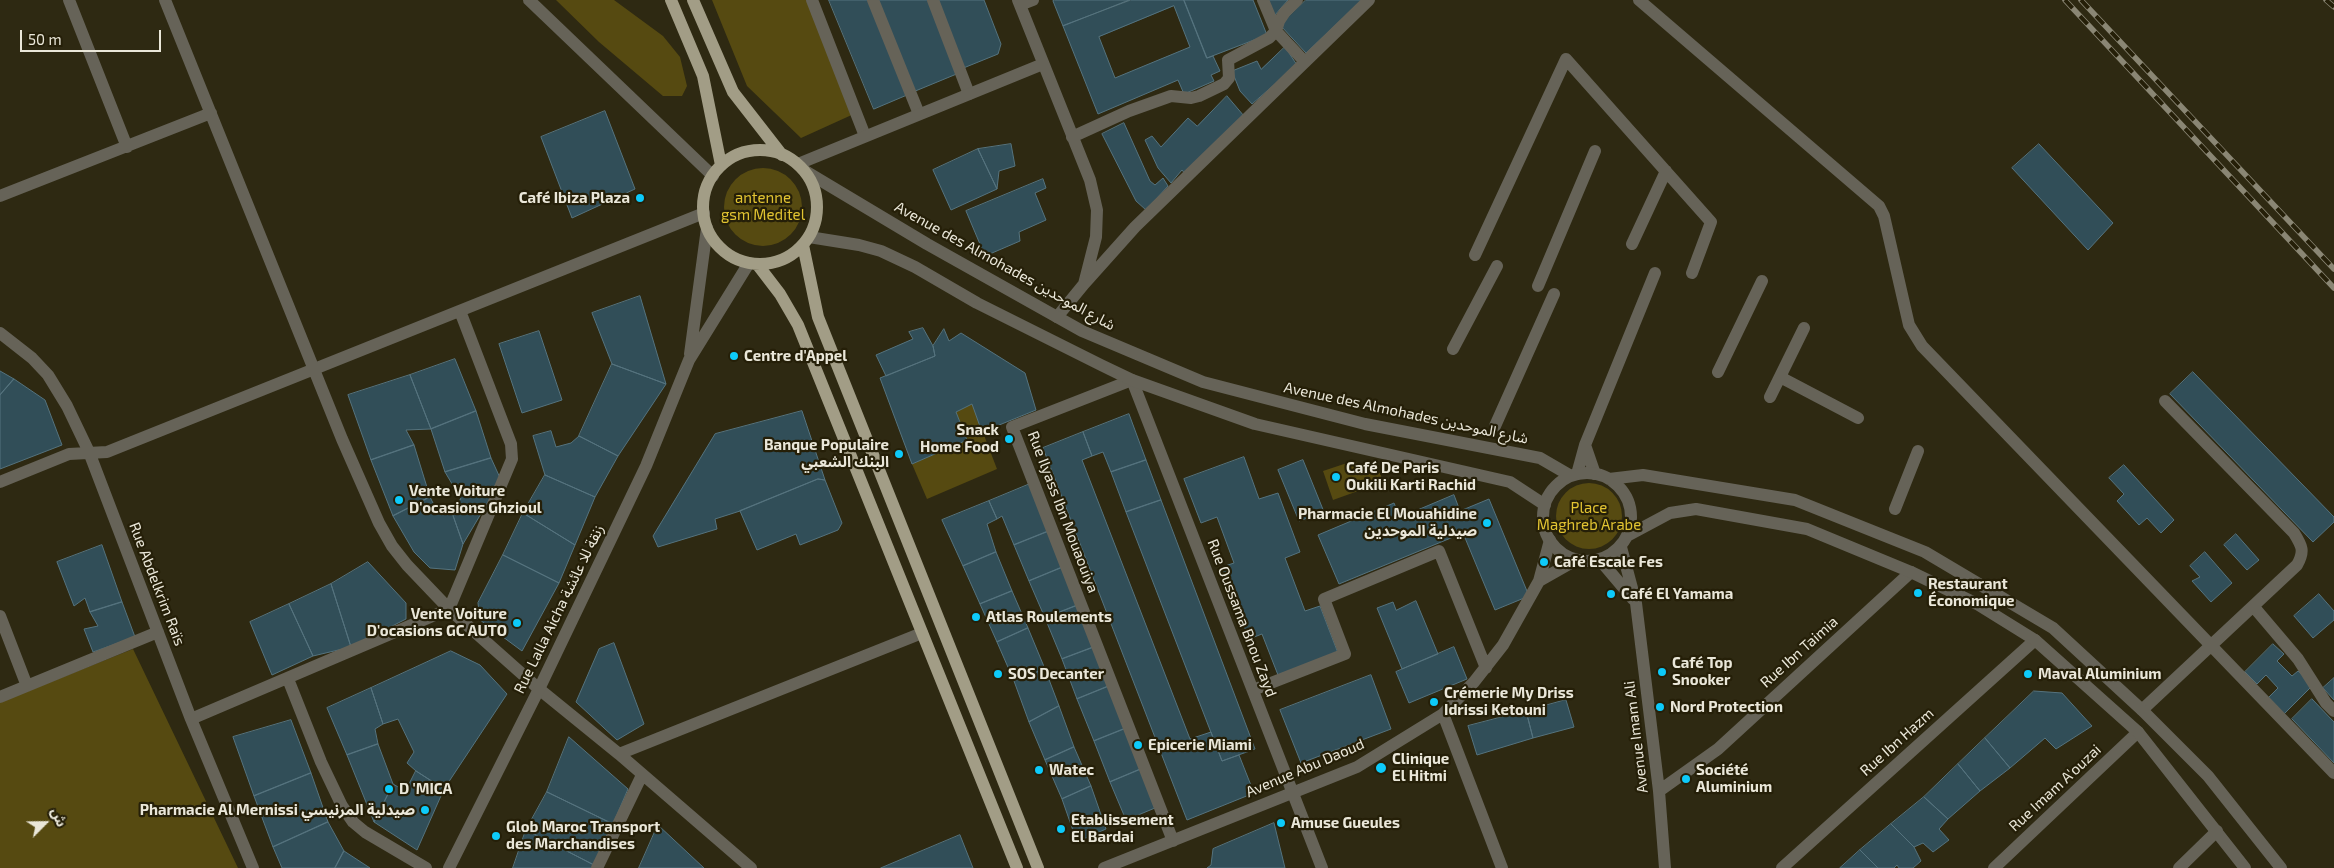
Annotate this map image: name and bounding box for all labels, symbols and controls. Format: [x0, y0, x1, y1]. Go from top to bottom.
scale bar [22, 20, 164, 52]
text: 50 m [28, 30, 62, 48]
place label: Café Ibiza Plaza [519, 189, 630, 207]
park label: antenne gsm Meditel [721, 189, 805, 224]
marker: Café Ibiza Plaza [634, 192, 646, 204]
street label: Avenue des Almohades شارع الموحدين [892, 198, 1118, 334]
place label: Centre d'Appel [744, 347, 847, 365]
marker: Centre d'Appel [728, 350, 740, 362]
street label: Avenue des Almohades شارع الموحدين [1282, 378, 1530, 448]
place label: Snack Home Food [920, 421, 999, 456]
street label: Rue Ilyass Ibn Mouaouiya [1024, 429, 1102, 595]
marker: Snack Home Food [1003, 433, 1015, 445]
place label: Banque Populaire البنك الشعبي [764, 436, 889, 471]
marker: Banque Populaire البنك الشعبي [893, 448, 905, 460]
place label: Café De Paris Oukili Karti Rachid [1346, 459, 1476, 494]
marker: Café De Paris Oukili Karti Rachid [1330, 471, 1342, 483]
place label: Vente Voiture D'ocasions Ghzioul [409, 482, 542, 517]
marker: Vente Voiture D'ocasions Ghzioul [393, 494, 405, 506]
park label: Place Maghreb Arabe [1537, 499, 1641, 534]
place label: Pharmacie El Mouahidine صيدلية الموحدين [1298, 505, 1477, 540]
marker: Pharmacie El Mouahidine صيدلية الموحدين [1481, 517, 1493, 529]
street label: Rue Abdelkrim Raïs [125, 520, 189, 648]
street label: Rue Lalla Aicha زنقة للا عائشة [510, 522, 608, 696]
street label: Rue Oussama Bnou Zayd [1204, 537, 1280, 699]
place label: Café Escale Fes [1554, 553, 1663, 571]
marker: Café Escale Fes [1538, 556, 1550, 568]
place label: Restaurant Économique [1928, 575, 2015, 610]
place label: Café El Yamama [1621, 585, 1733, 603]
marker: Restaurant Économique [1912, 587, 1924, 599]
marker: Café El Yamama [1605, 588, 1617, 600]
place label: Vente Voiture D'ocasions GC AUTO [367, 605, 507, 640]
place label: Atlas Roulements [986, 608, 1112, 626]
marker: Atlas Roulements [970, 611, 982, 623]
street label: Rue Ibn Taimia [1757, 612, 1841, 692]
marker: Vente Voiture D'ocasions GC AUTO [511, 617, 523, 629]
place label: Café Top Snooker [1672, 654, 1732, 689]
place label: SOS Decanter [1008, 665, 1104, 683]
place label: Maval Aluminium [2038, 665, 2162, 683]
marker: Café Top Snooker [1656, 666, 1668, 678]
marker: SOS Decanter [992, 668, 1004, 680]
marker: Maval Aluminium [2022, 668, 2034, 680]
street label: Avenue Imam Ali [1620, 680, 1652, 794]
place label: Crémerie My Driss Idrissi Ketouni [1444, 684, 1574, 719]
marker: Crémerie My Driss Idrissi Ketouni [1428, 696, 1440, 708]
place label: Nord Protection [1670, 698, 1783, 716]
marker: Nord Protection [1654, 701, 1666, 713]
street label: Rue Ibn Hazm [1856, 704, 1938, 780]
street label: Avenue Abu Daoud [1243, 735, 1367, 801]
place label: Epicerie Miami [1148, 736, 1252, 754]
marker: Epicerie Miami [1132, 739, 1144, 751]
street label: Rue Imam A'ouzai [2005, 741, 2105, 835]
place label: Clinique El Hitmi [1392, 750, 1449, 785]
place label: Watec [1049, 761, 1094, 779]
marker: Clinique El Hitmi [1374, 761, 1388, 775]
place label: Société Aluminium [1696, 761, 1772, 796]
marker: Watec [1033, 764, 1045, 776]
marker: Société Aluminium [1680, 773, 1692, 785]
place label: D 'MICA [399, 780, 452, 798]
marker: D 'MICA [383, 783, 395, 795]
north arrow [20, 798, 70, 848]
place label: Pharmacie Al Mernissi صيدلية المرنيسي [140, 801, 415, 819]
marker: Pharmacie Al Mernissi صيدلية المرنيسي [419, 804, 431, 816]
text: ش [48, 805, 71, 829]
place label: Etablissement El Bardai [1071, 811, 1174, 846]
place label: Amuse Gueules [1291, 814, 1400, 832]
marker: Amuse Gueules [1275, 817, 1287, 829]
place label: Glob Maroc Transport des Marchandises [506, 818, 660, 853]
marker: Etablissement El Bardai [1055, 823, 1067, 835]
marker: Glob Maroc Transport des Marchandises [490, 830, 502, 842]

